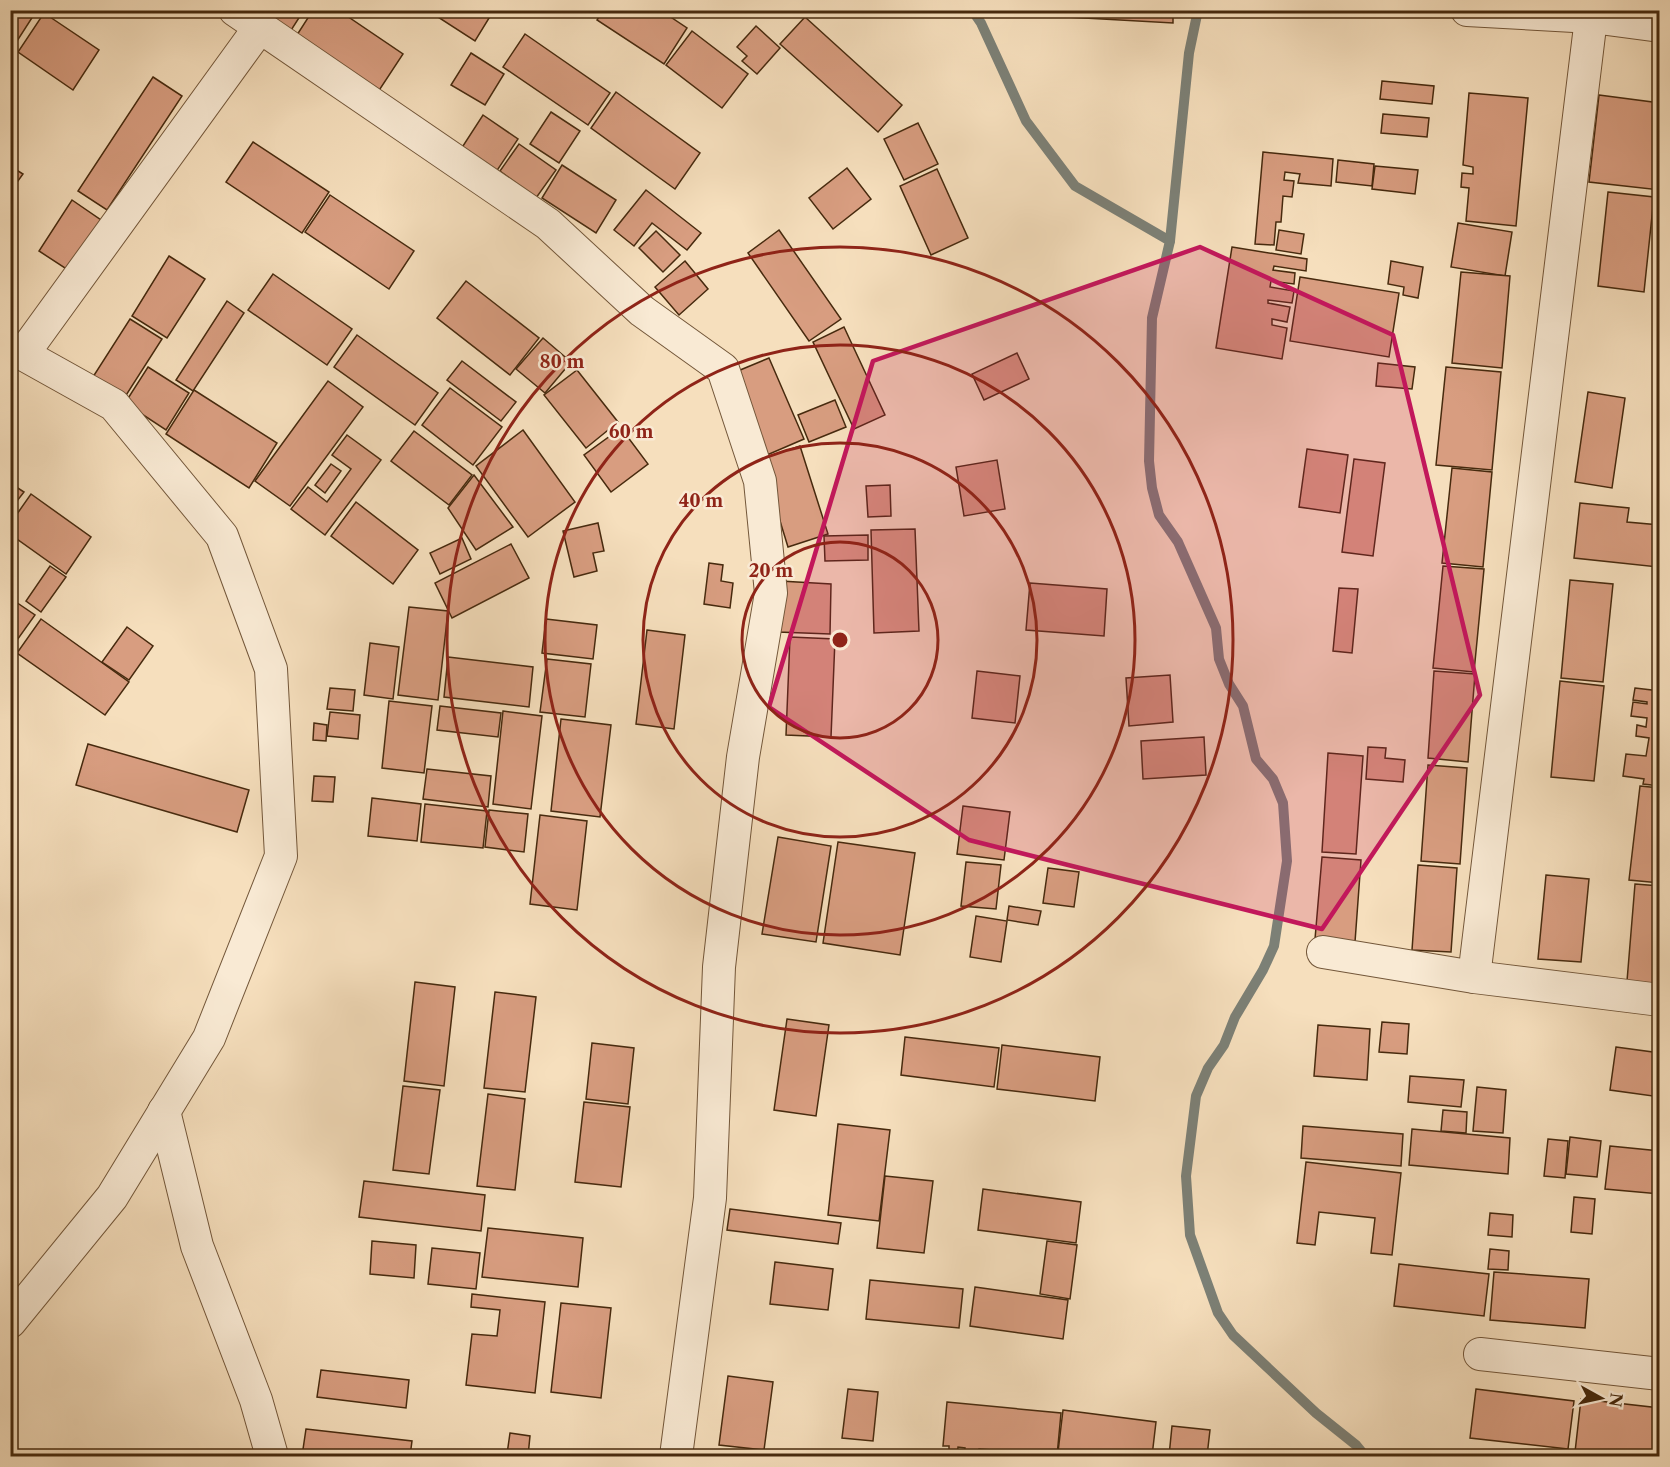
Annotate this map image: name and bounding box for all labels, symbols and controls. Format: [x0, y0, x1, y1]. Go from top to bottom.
text: 80 m [539, 351, 585, 373]
text: 60 m [609, 421, 653, 443]
text: 40 m [679, 490, 723, 512]
text: 20 m [749, 560, 793, 582]
centre of rings [830, 630, 850, 650]
north arrow [1571, 1368, 1631, 1428]
text: N [1605, 1392, 1627, 1408]

